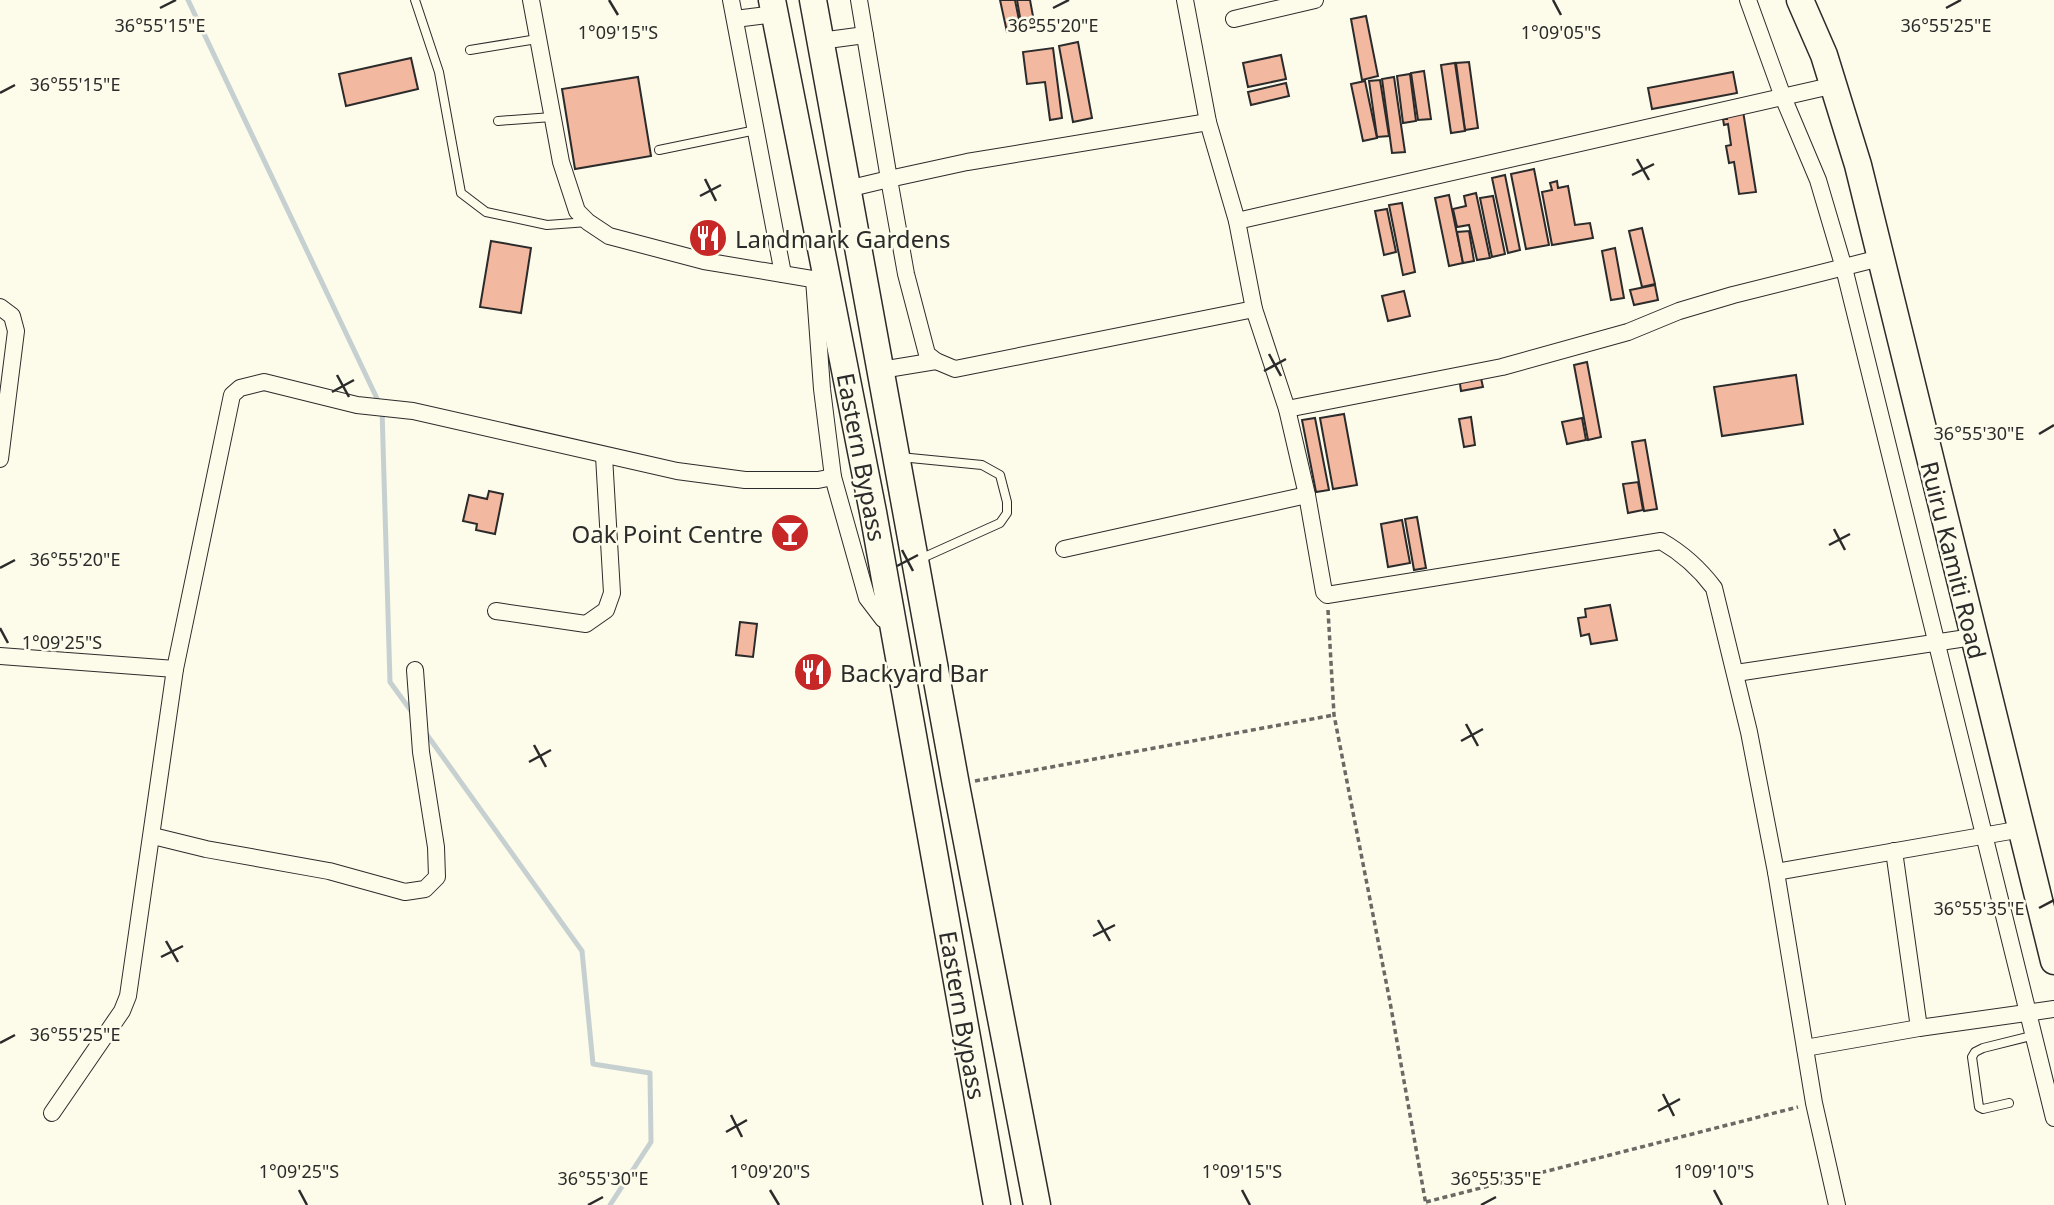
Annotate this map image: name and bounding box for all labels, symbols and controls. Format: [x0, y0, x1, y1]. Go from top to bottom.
text: 36°55'15"E [115, 13, 205, 37]
text: 36°55'20"E [1008, 13, 1098, 37]
text: 36°55'25"E [1901, 13, 1991, 37]
text: 1°09'15"S [578, 20, 658, 44]
text: 1°09'05"S [1521, 20, 1601, 44]
text: 36°55'15"E [30, 72, 120, 96]
restaurant icon: Landmark Gardens [687, 217, 729, 259]
place label: Landmark Gardens [735, 222, 951, 255]
street label: Eastern Bypass [830, 370, 894, 544]
text: 36°55'30"E [1934, 421, 2024, 445]
street label: Ruiru Kamiti Road [1913, 458, 1995, 662]
bar icon: Oak Point Centre [769, 512, 811, 554]
place label: Oak Point Centre [572, 517, 763, 550]
text: 36°55'20"E [30, 547, 120, 571]
text: 1°09'25"S [22, 630, 102, 654]
restaurant icon: Backyard Bar [792, 651, 834, 693]
place label: Backyard Bar [840, 656, 989, 689]
text: 36°55'35"E [1934, 896, 2024, 920]
street label: Eastern Bypass [932, 928, 994, 1102]
text: 36°55'25"E [30, 1022, 120, 1046]
text: 1°09'25"S [259, 1159, 339, 1183]
text: 1°09'20"S [730, 1159, 810, 1183]
text: 1°09'15"S [1202, 1159, 1282, 1183]
text: 1°09'10"S [1674, 1159, 1754, 1183]
text: 36°55'30"E [558, 1166, 648, 1190]
text: 36°55'35"E [1451, 1166, 1541, 1190]

